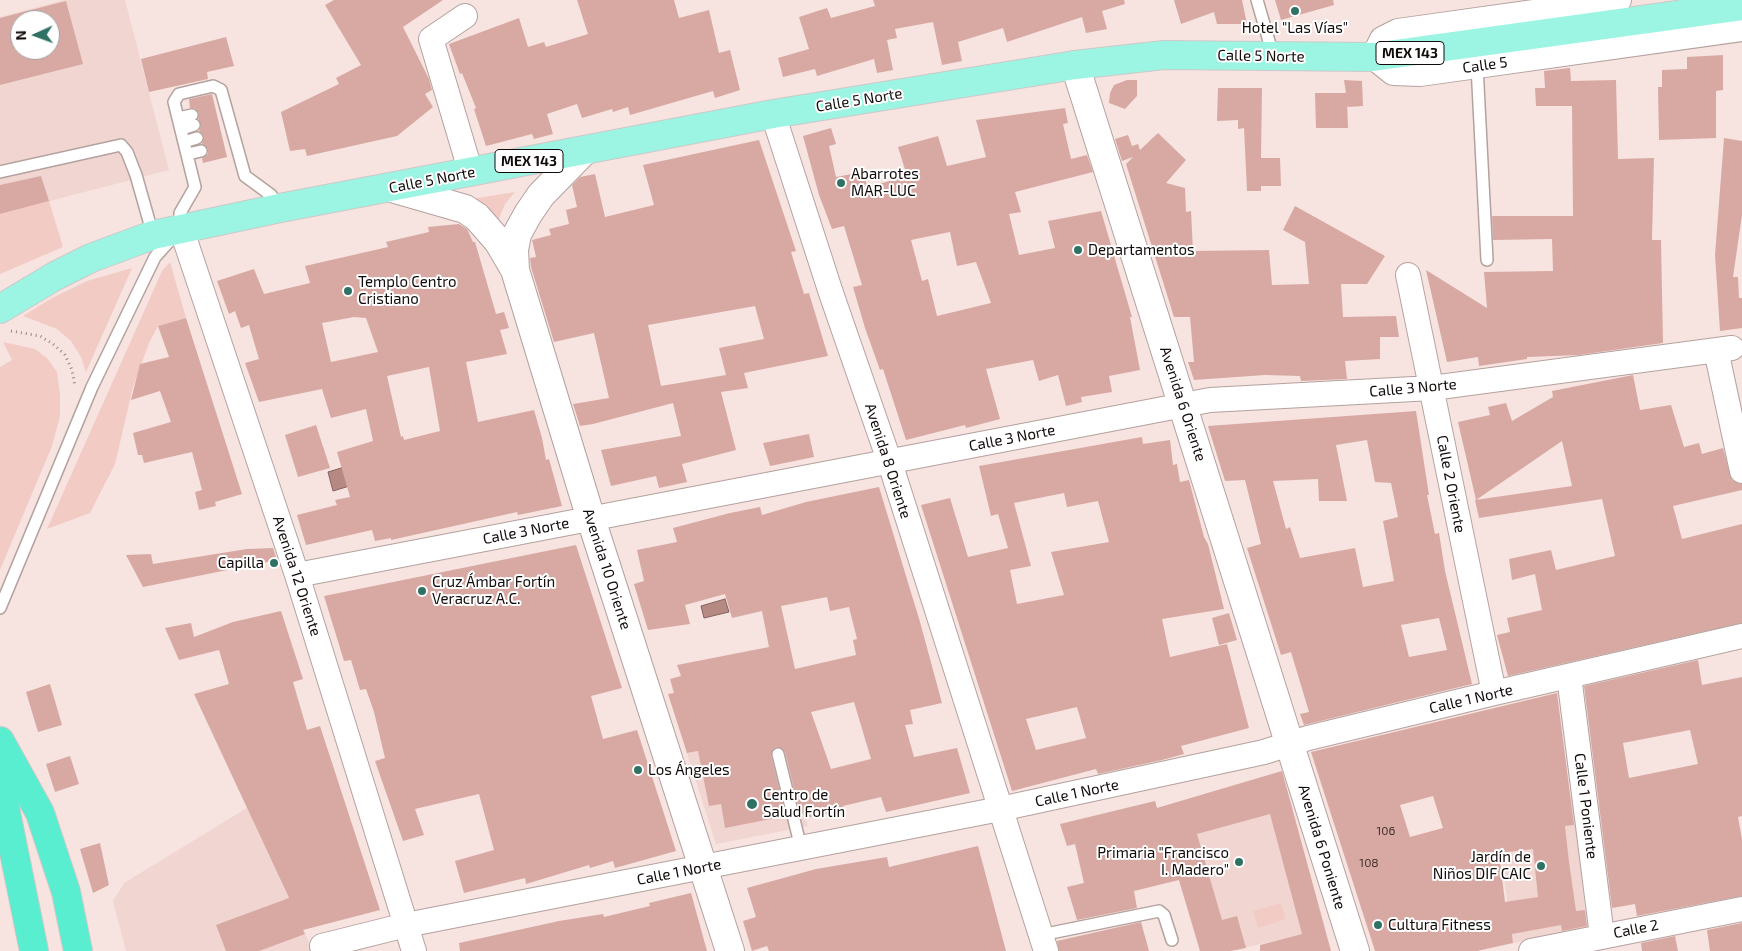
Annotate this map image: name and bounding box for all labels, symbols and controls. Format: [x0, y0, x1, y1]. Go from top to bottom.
marker: Hotel "Las Vías" [1289, 5, 1301, 17]
north arrow [10, 10, 60, 60]
place label: Hotel "Las Vías" [1242, 19, 1348, 37]
text: N [12, 30, 29, 41]
road number: MEX 143 [1376, 42, 1444, 64]
street label: Calle 5 Norte [1217, 46, 1305, 66]
street label: Calle 5 [1461, 53, 1509, 77]
street label: Calle 5 Norte [814, 84, 904, 116]
road number: MEX 143 [495, 150, 563, 172]
street label: Calle 5 Norte [387, 163, 477, 197]
place label: Abarrotes MAR-LUC [851, 165, 919, 200]
marker: Abarrotes MAR-LUC [835, 177, 847, 189]
place label: Departamentos [1088, 241, 1195, 259]
marker: Departamentos [1072, 244, 1084, 256]
place label: Templo Centro Cristiano [358, 273, 457, 308]
marker: Templo Centro Cristiano [342, 285, 354, 297]
street label: Avenida 6 Oriente [1156, 344, 1210, 464]
street label: Calle 3 Norte [1369, 375, 1457, 401]
street label: Avenida 8 Oriente [861, 401, 915, 521]
street label: Calle 3 Norte [967, 421, 1057, 455]
street label: Calle 2 Oriente [1433, 434, 1469, 534]
street label: Avenida 10 Oriente [579, 506, 635, 632]
street label: Avenida 12 Oriente [269, 513, 325, 639]
street label: Calle 3 Norte [481, 514, 571, 548]
place label: Capilla [218, 554, 264, 572]
marker: Capilla [268, 557, 280, 569]
place label: Cruz Ámbar Fortín Veracruz A.C. [432, 573, 555, 608]
marker: Cruz Ámbar Fortín Veracruz A.C. [416, 585, 428, 597]
street label: Calle 1 Norte [1427, 681, 1515, 717]
street label: Calle 1 Poniente [1571, 752, 1601, 860]
place label: Los Ángeles [648, 761, 730, 779]
marker: Los Ángeles [632, 764, 644, 776]
street label: Calle 1 Norte [1033, 775, 1121, 811]
street label: Avenida 6 Poniente [1294, 782, 1350, 912]
place label: Centro de Salud Fortín [763, 786, 845, 821]
marker: Centro de Salud Fortín [745, 797, 759, 811]
house number: 106 [1377, 824, 1395, 838]
place label: Primaria "Francisco I. Madero" [1097, 844, 1229, 879]
place label: Jardín de Niños DIF CAIC [1433, 848, 1531, 883]
street label: Calle 1 Norte [635, 855, 723, 889]
marker: Primaria "Francisco I. Madero" [1233, 856, 1245, 868]
house number: 108 [1359, 856, 1379, 870]
marker: Jardín de Niños DIF CAIC [1535, 860, 1547, 872]
place label: Cultura Fitness [1388, 916, 1491, 934]
street label: Calle 2 [1612, 916, 1660, 942]
marker: Cultura Fitness [1372, 919, 1384, 931]

